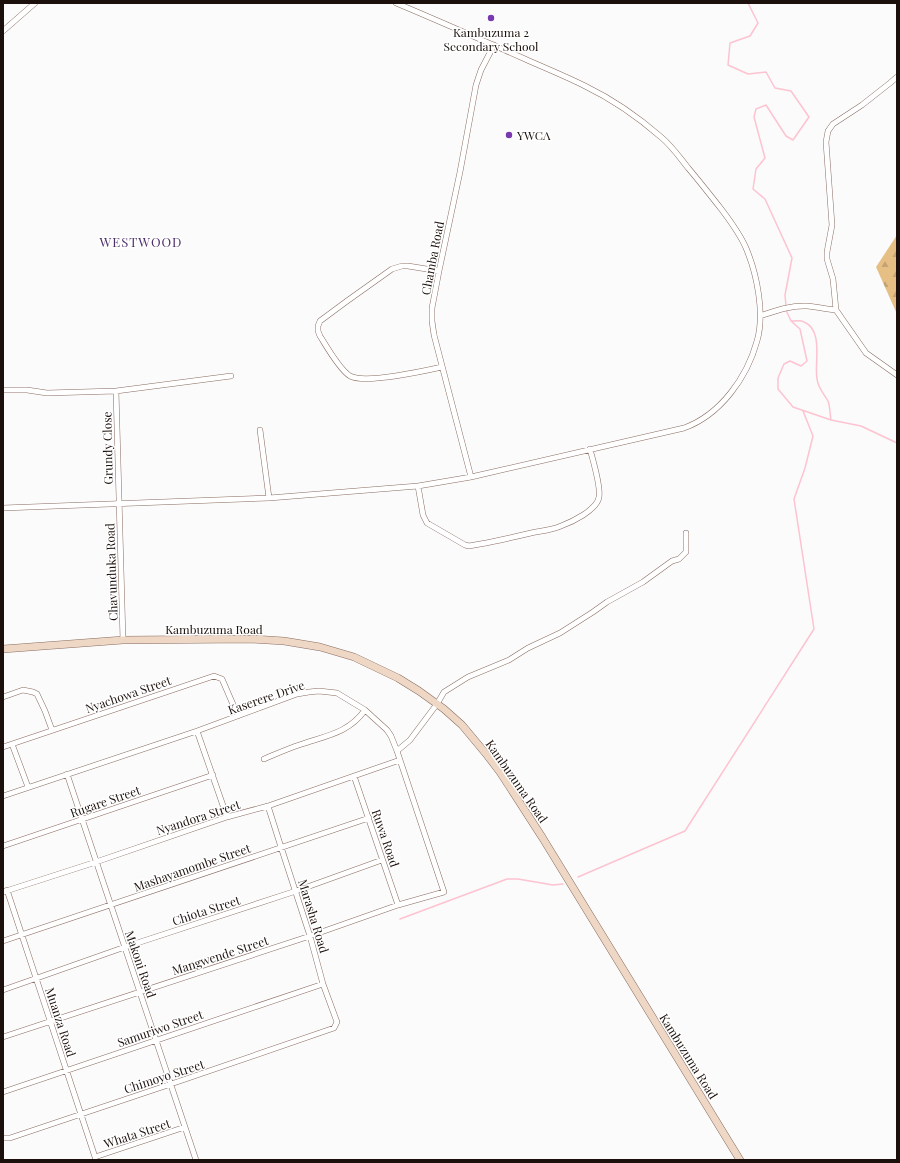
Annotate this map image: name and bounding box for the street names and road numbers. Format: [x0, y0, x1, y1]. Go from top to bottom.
street label: Chamba Road [417, 220, 447, 296]
street label: Grundy Close [98, 411, 116, 485]
street label: Chavunduka Road [101, 523, 121, 621]
street label: Kambuzuma Road [165, 621, 263, 637]
street label: Nyachowa Street [83, 672, 174, 716]
street label: Kaserere Drive [226, 676, 306, 718]
street label: Kambuzuma Road [482, 736, 552, 826]
street label: Rugare Street [68, 781, 143, 821]
street label: Nyandora Street [154, 796, 243, 838]
street label: Ruwa Road [369, 807, 403, 869]
street label: Mashayamombe Street [131, 839, 253, 895]
street label: Marasha Road [295, 877, 333, 955]
street label: Chiota Street [170, 891, 243, 929]
street label: Makoni Road [122, 928, 160, 1000]
street label: Mangwende Street [170, 932, 271, 978]
street label: Muanza Road [42, 985, 80, 1059]
street label: Samuriwo Street [115, 1006, 206, 1050]
street label: Kambuzuma Road [656, 1010, 722, 1102]
street label: Chimoyo Street [122, 1055, 207, 1097]
street label: Whata Street [101, 1114, 173, 1152]

